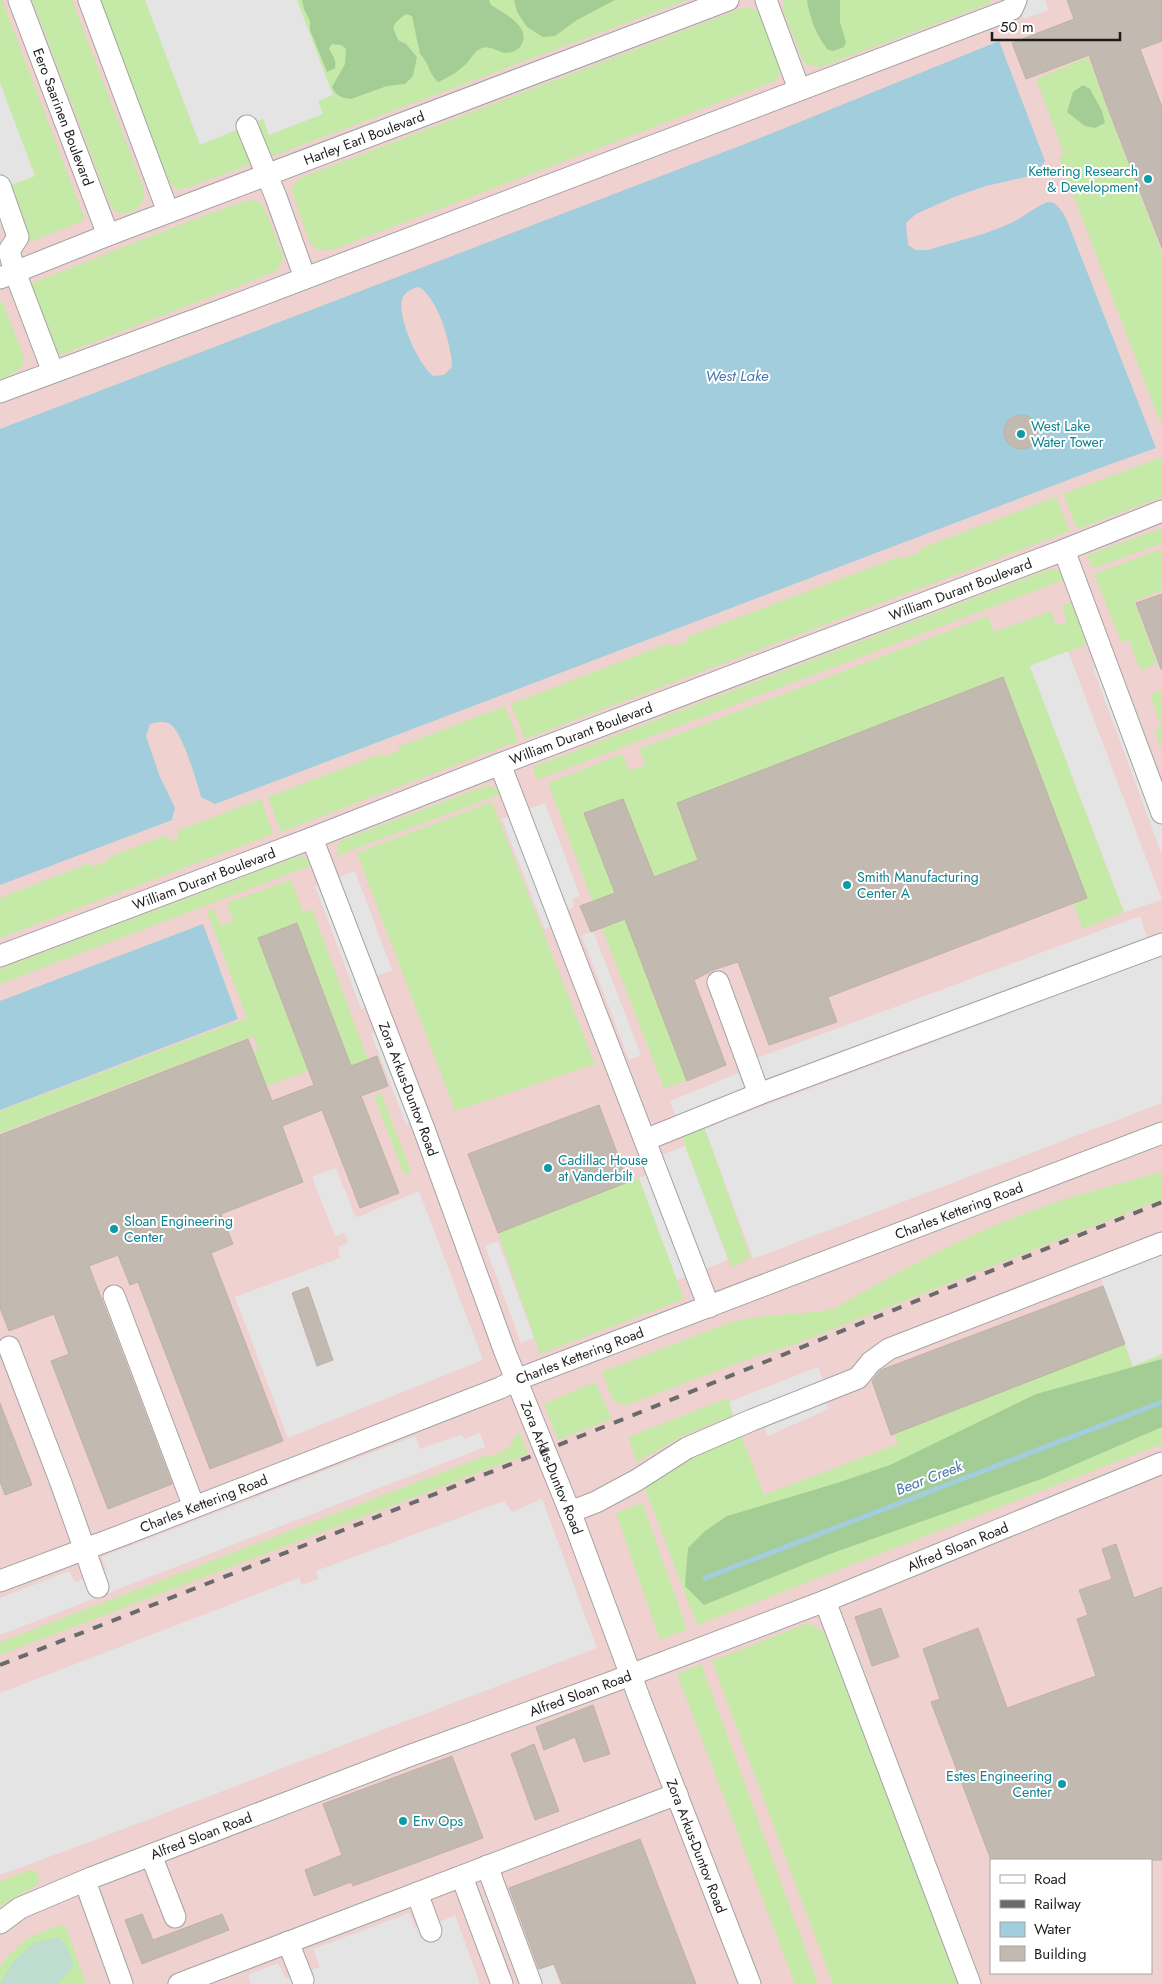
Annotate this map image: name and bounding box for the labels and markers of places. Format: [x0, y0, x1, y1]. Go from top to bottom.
place label: Kettering Research & Development [1028, 161, 1139, 197]
marker: Kettering Research & Development [1142, 173, 1154, 185]
place label: West Lake Water Tower [1031, 416, 1104, 452]
marker: West Lake Water Tower [1015, 428, 1027, 440]
place label: Smith Manufacturing Center A [857, 867, 979, 903]
marker: Smith Manufacturing Center A [841, 879, 853, 891]
place label: Cadillac House at Vanderbilt [558, 1150, 648, 1186]
marker: Cadillac House at Vanderbilt [542, 1162, 554, 1174]
place label: Sloan Engineering Center [124, 1211, 233, 1247]
marker: Sloan Engineering Center [108, 1223, 120, 1235]
place label: Estes Engineering Center [946, 1766, 1052, 1802]
marker: Estes Engineering Center [1056, 1778, 1068, 1790]
place label: Env Ops [413, 1811, 463, 1831]
marker: Env Ops [397, 1815, 409, 1827]

